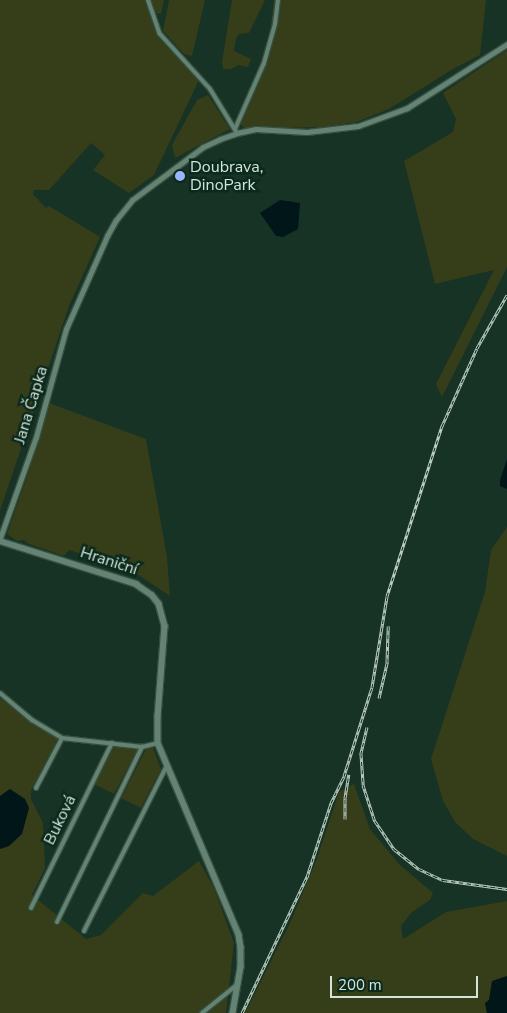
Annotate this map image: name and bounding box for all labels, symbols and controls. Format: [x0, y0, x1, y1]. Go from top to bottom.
place label: Doubrava, DinoPark [190, 157, 263, 195]
marker: Doubrava, DinoPark [174, 170, 186, 182]
street label: Jana Čapka [10, 364, 52, 446]
street label: Hraniční [78, 543, 140, 579]
street label: Buková [40, 792, 80, 848]
scale bar [332, 966, 480, 998]
text: 200 m [338, 975, 382, 995]

